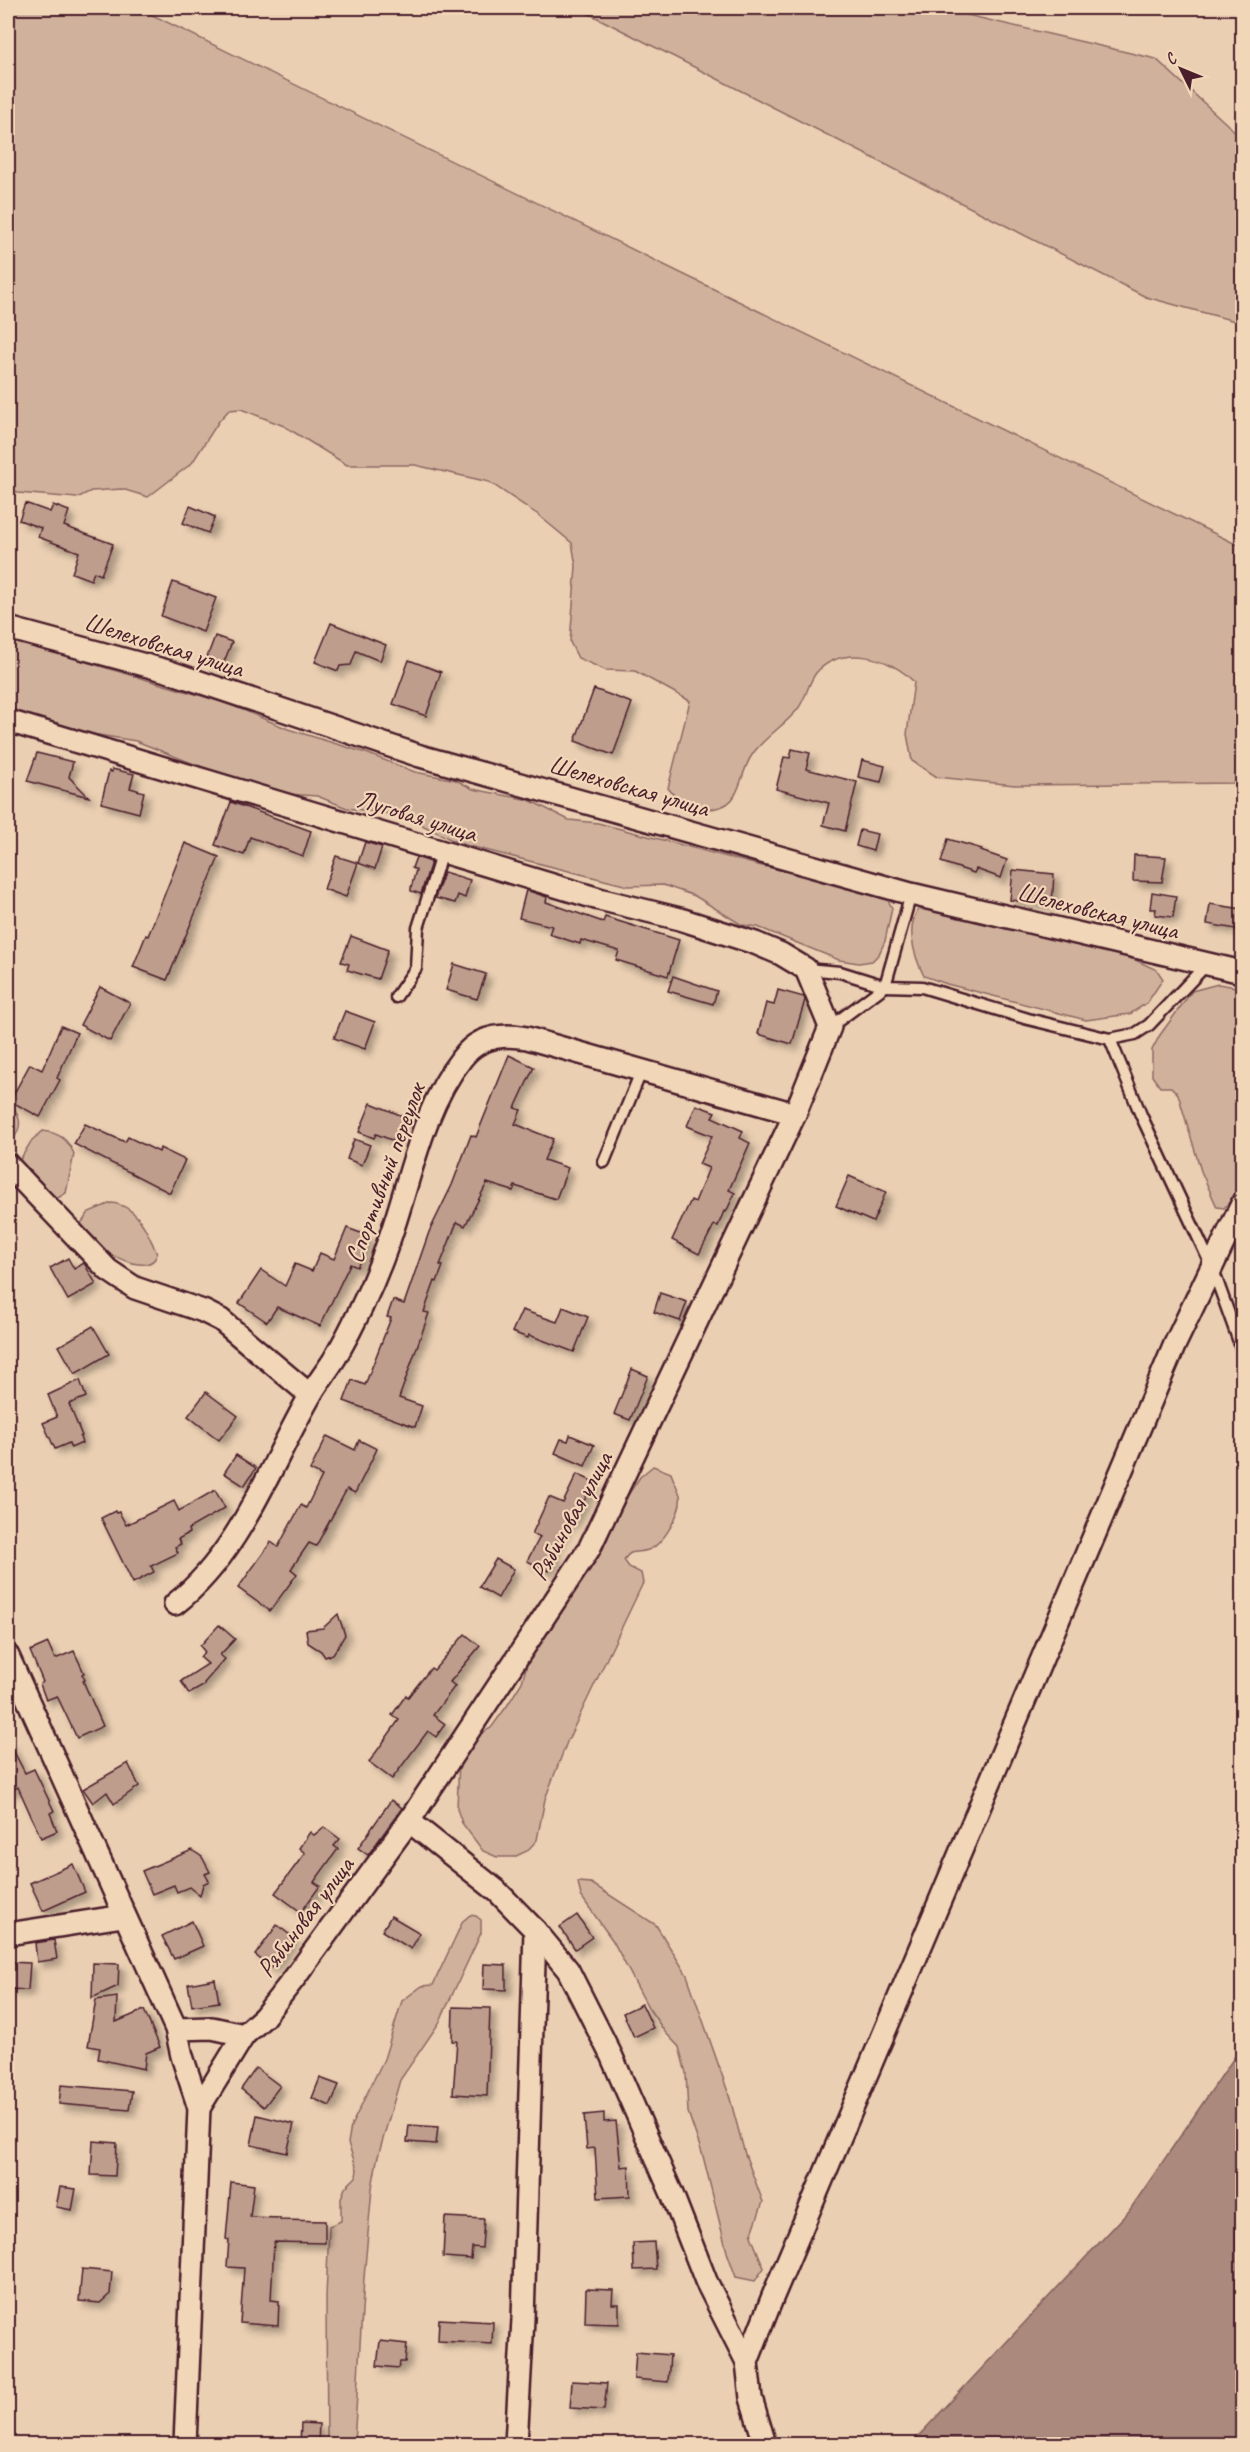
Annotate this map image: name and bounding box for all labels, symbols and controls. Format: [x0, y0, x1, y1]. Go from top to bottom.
north arrow [1151, 39, 1211, 99]
text: С [1161, 48, 1182, 69]
street label: Шелеховская улица [80, 605, 249, 685]
street label: Шелеховская улица [545, 747, 714, 825]
street label: Луговая улица [353, 782, 482, 850]
street label: Шелеховская улица [1014, 875, 1183, 947]
street label: Спортивный переулок [337, 1076, 434, 1267]
street label: Рябиновая улица [522, 1444, 621, 1586]
street label: Рябиновая улица [249, 1849, 362, 1984]

